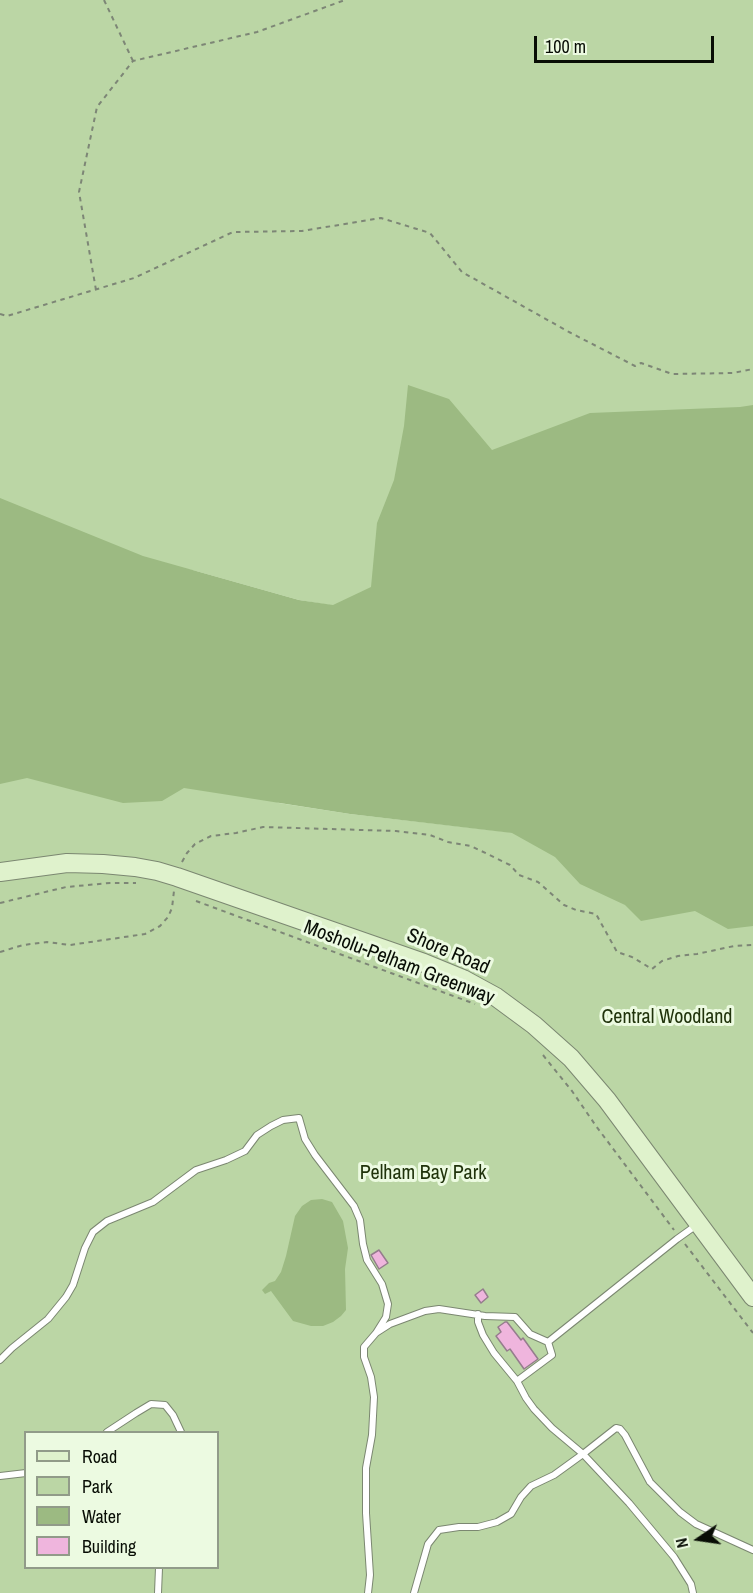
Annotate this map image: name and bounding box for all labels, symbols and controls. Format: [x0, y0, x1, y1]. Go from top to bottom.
scale bar [537, 24, 717, 62]
text: 100 m [545, 34, 586, 59]
street label: Mosholu-Pelham Greenway [300, 916, 498, 1010]
street label: Shore Road [403, 924, 493, 980]
park label: Central Woodland [602, 1006, 732, 1030]
park label: Pelham Bay Park [360, 1162, 486, 1186]
legend [24, 1431, 219, 1569]
text: Road [82, 1444, 117, 1469]
text: Park [82, 1474, 112, 1499]
text: Water [82, 1504, 121, 1529]
north arrow [669, 1509, 729, 1569]
text: Building [82, 1534, 136, 1559]
text: N [670, 1536, 693, 1550]

